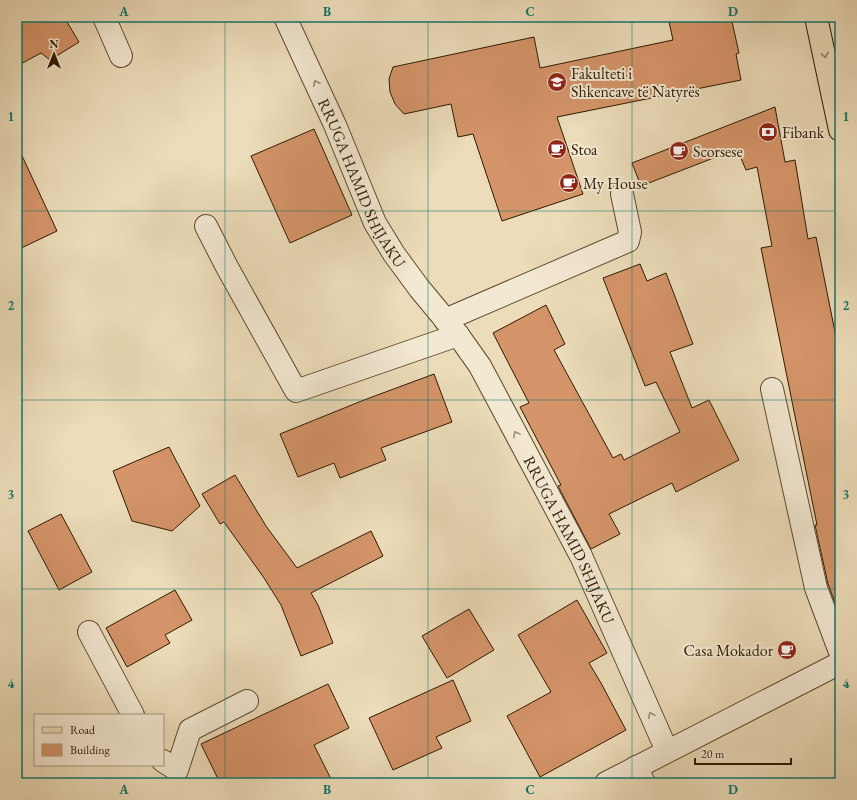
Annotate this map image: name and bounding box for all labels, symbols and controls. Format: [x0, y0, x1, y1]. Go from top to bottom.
text: A [118, 3, 129, 20]
text: B [323, 3, 331, 20]
text: C [525, 3, 535, 20]
text: D [728, 3, 738, 20]
north arrow [34, 34, 74, 74]
text: N [50, 37, 59, 51]
one-way arrow [820, 52, 828, 58]
place label: Fakulteti i Shkencave të Natyrës [571, 63, 700, 102]
school or university icon: Fakulteti i Shkencave të Natyrës [546, 71, 568, 93]
one-way arrow [313, 80, 321, 88]
street label: RRUGA HAMID SHIJAKU [314, 95, 411, 272]
text: 1 [8, 108, 15, 125]
text: 1 [843, 108, 850, 125]
bank icon: Fibank [757, 121, 779, 143]
place label: Fibank [782, 122, 825, 143]
cafe icon: Stoa [546, 138, 568, 160]
place label: Stoa [571, 139, 598, 160]
cafe icon: Scorsese [668, 140, 690, 162]
place label: Scorsese [693, 141, 743, 162]
cafe icon: My House [558, 172, 580, 194]
place label: My House [583, 173, 648, 194]
text: 2 [8, 297, 15, 314]
text: 2 [843, 297, 850, 314]
one-way arrow [514, 431, 521, 438]
street label: RRUGA HAMID SHIJAKU [519, 452, 620, 627]
text: 3 [8, 486, 15, 503]
text: 3 [843, 486, 850, 503]
cafe icon: Casa Mokador [776, 639, 798, 661]
place label: Casa Mokador [683, 640, 774, 661]
text: 4 [8, 675, 15, 692]
text: 4 [843, 675, 850, 692]
one-way arrow [648, 712, 656, 720]
legend [34, 714, 164, 766]
text: Road [70, 722, 96, 738]
scale bar [695, 740, 791, 766]
text: Building [70, 742, 111, 758]
text: 20 m [701, 746, 725, 762]
text: A [118, 781, 129, 798]
text: B [323, 781, 331, 798]
text: C [525, 781, 535, 798]
text: D [728, 781, 738, 798]

